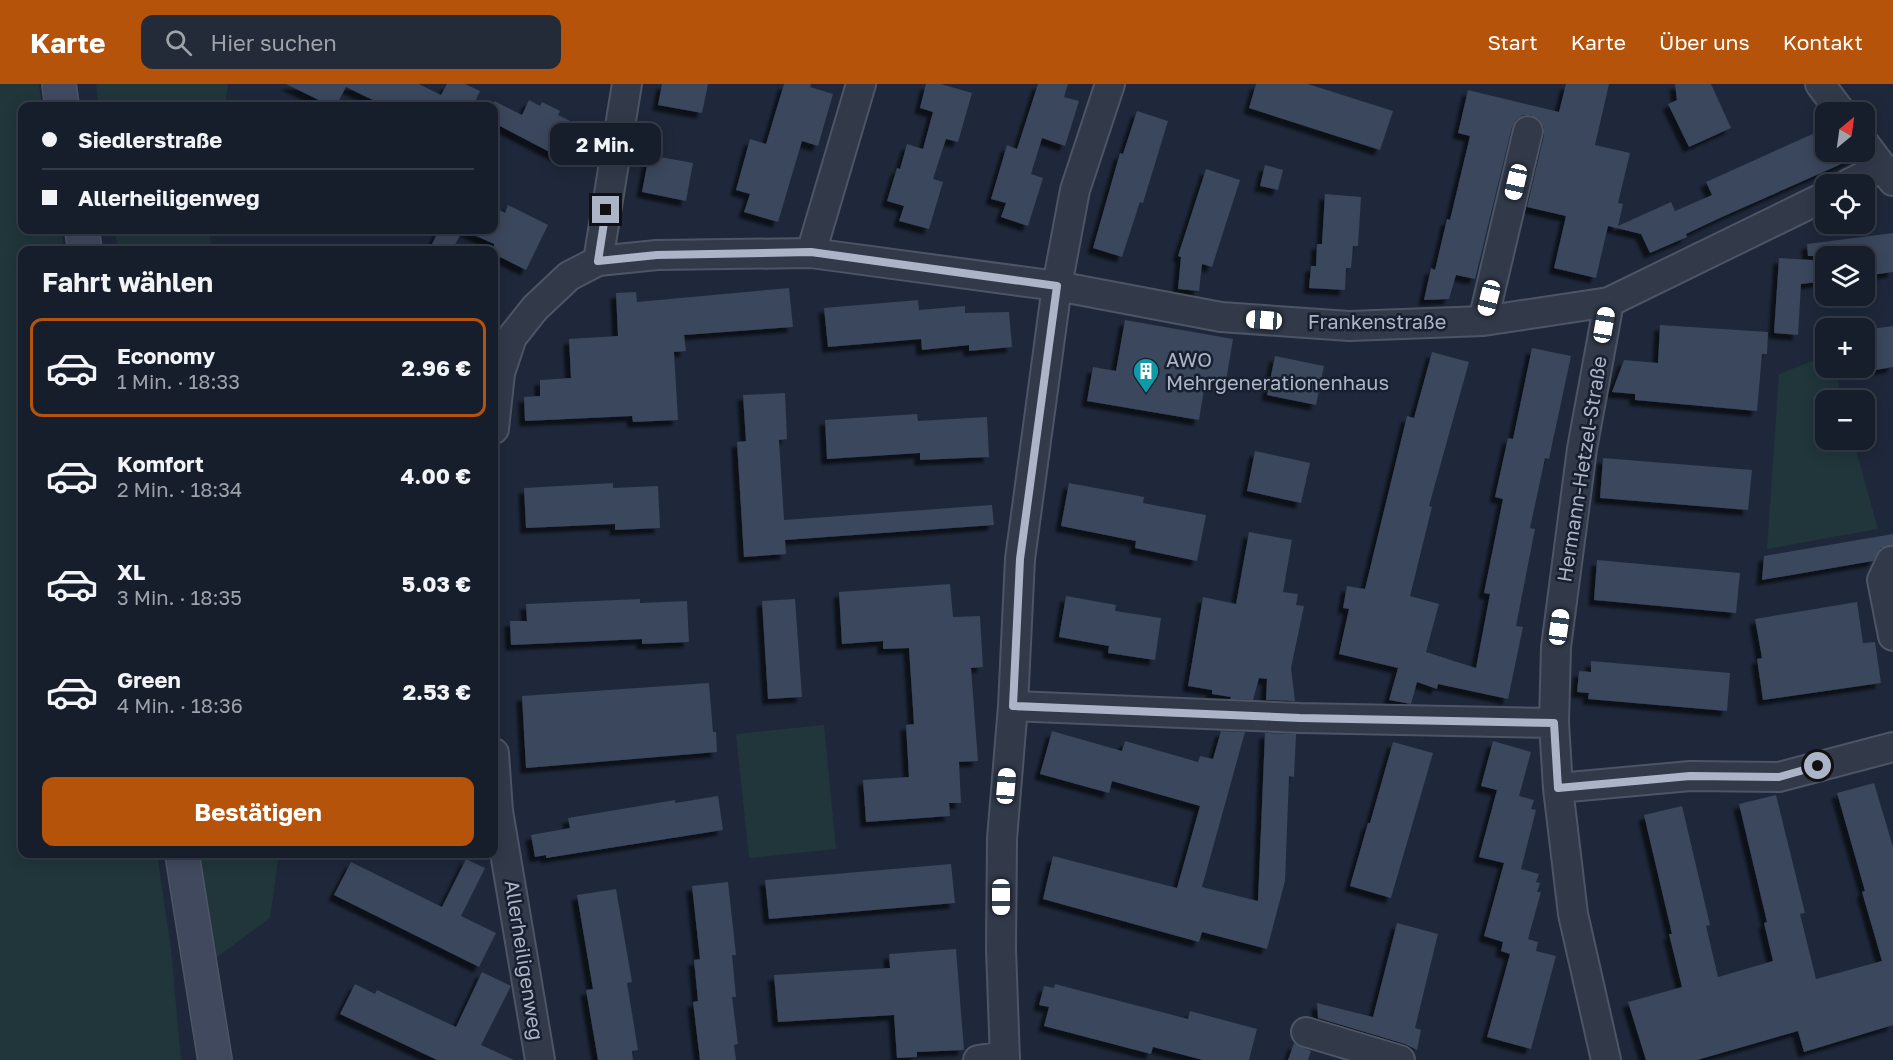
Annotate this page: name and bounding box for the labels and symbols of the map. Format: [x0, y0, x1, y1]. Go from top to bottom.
north arrow [1815, 102, 1875, 162]
callout: 2 Min. [550, 123, 662, 165]
car [1503, 162, 1529, 202]
route end [592, 196, 619, 223]
car [1476, 278, 1502, 318]
car [1592, 306, 1616, 344]
street label: Frankenstraße [1308, 309, 1446, 333]
car [1245, 310, 1283, 330]
place label: AWO Mehrgenerationenhaus [1166, 347, 1389, 394]
street label: Hermann-Hetzel-Straße [1551, 354, 1611, 584]
building icon: AWO Mehrgenerationenhaus [1131, 356, 1161, 394]
car [1548, 608, 1570, 646]
route start [1804, 752, 1831, 779]
car [995, 767, 1017, 805]
street label: Allerheiligenweg [500, 878, 550, 1042]
car [992, 879, 1010, 915]

